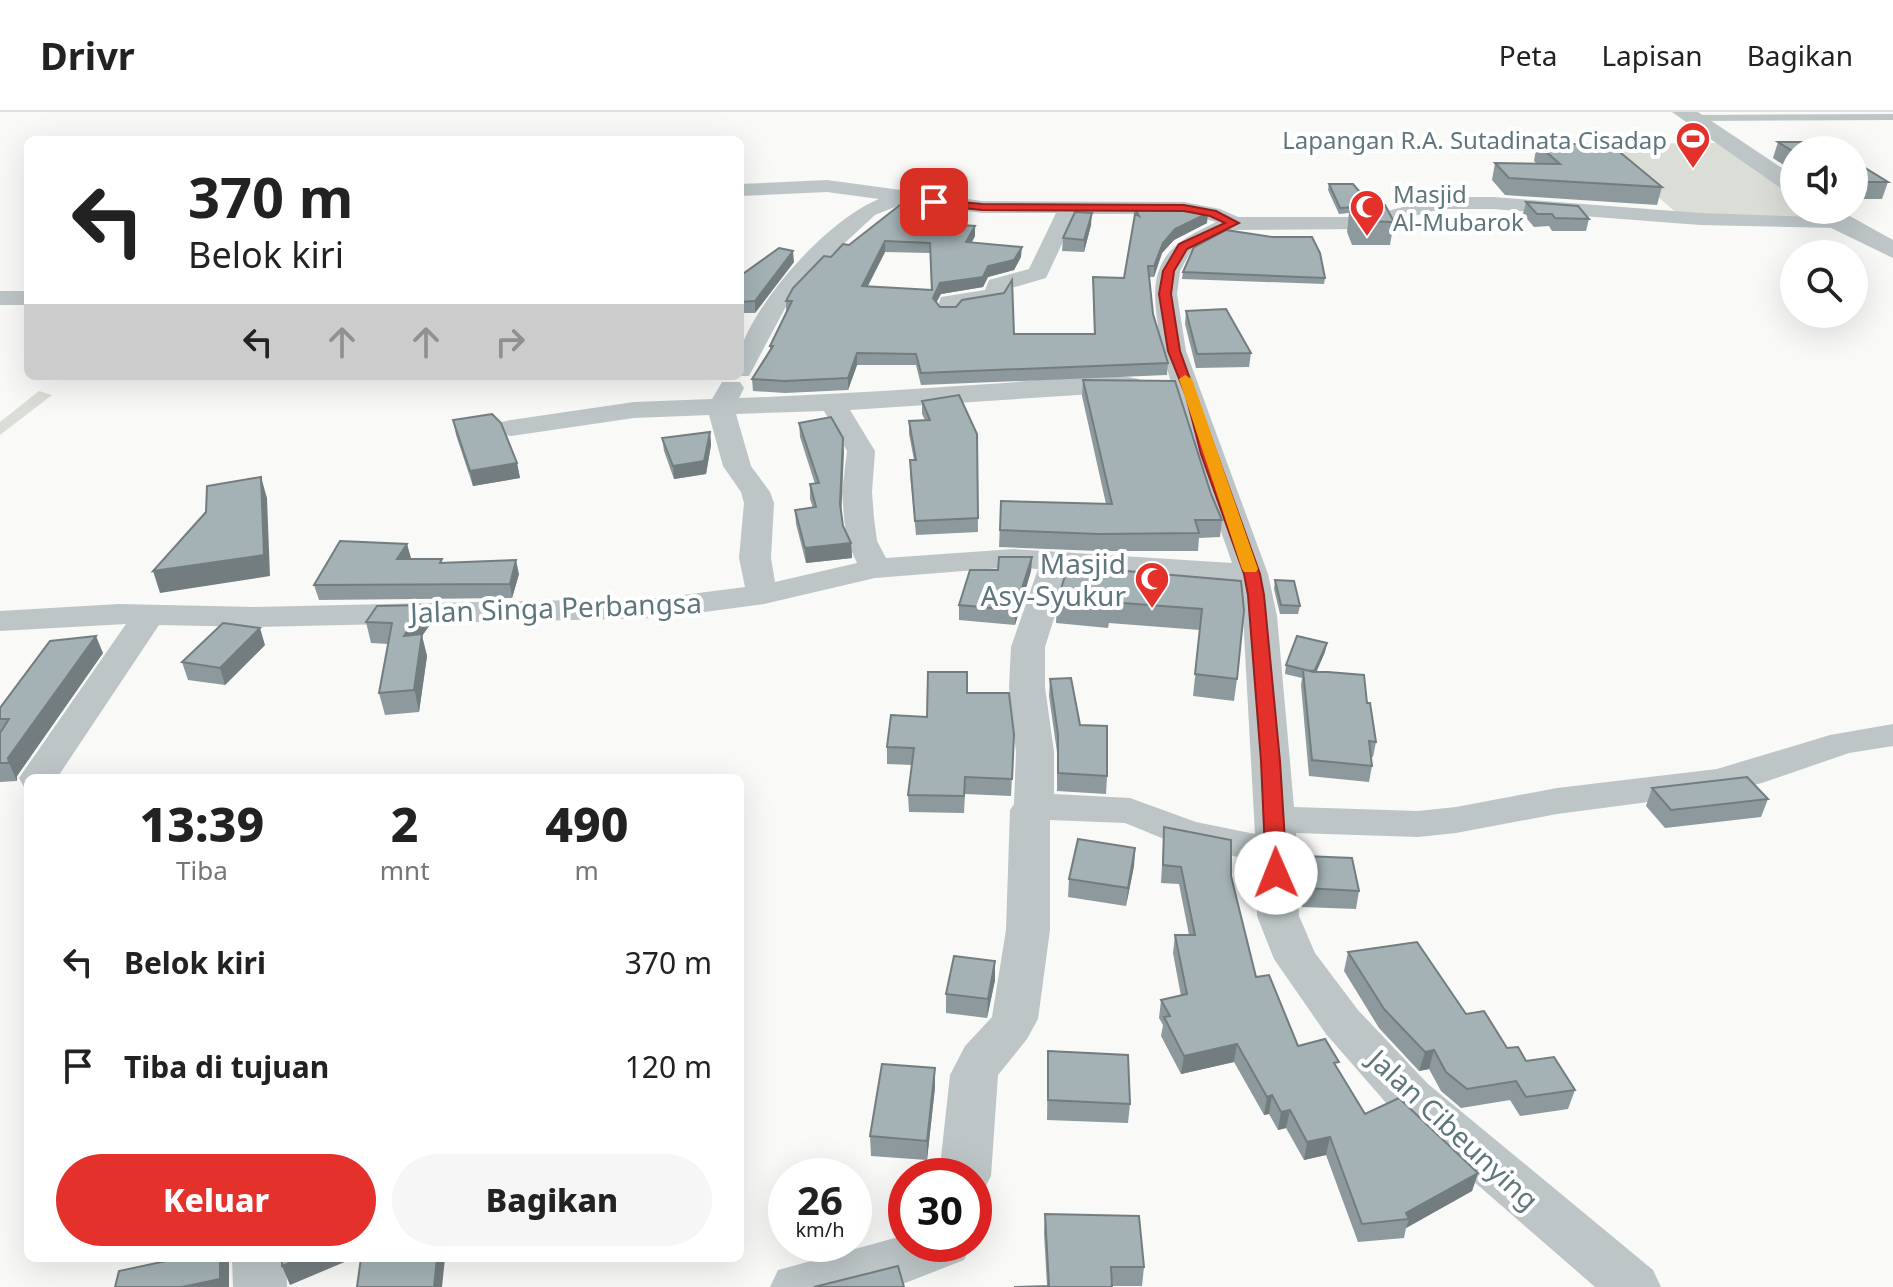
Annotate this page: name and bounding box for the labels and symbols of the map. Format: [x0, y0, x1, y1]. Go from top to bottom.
sports icon: Lapangan R.A. Sutadinata Cisadap [1674, 120, 1712, 170]
place label: Lapangan R.A. Sutadinata Cisadap [1282, 123, 1667, 156]
pin [900, 168, 968, 236]
place label: Masjid Al-Mubarok [1393, 177, 1524, 238]
mosque icon: Masjid Al-Mubarok [1348, 188, 1386, 238]
place label: Masjid Asy-Syukur [981, 544, 1126, 614]
mosque icon: Masjid Asy-Syukur [1133, 560, 1171, 610]
street label: Jalan Singa Perbangsa [406, 583, 703, 631]
position arrow [1234, 831, 1318, 915]
street label: Jalan Cibeunying [1359, 1038, 1547, 1218]
speed limit sign: 30 [888, 1158, 992, 1262]

